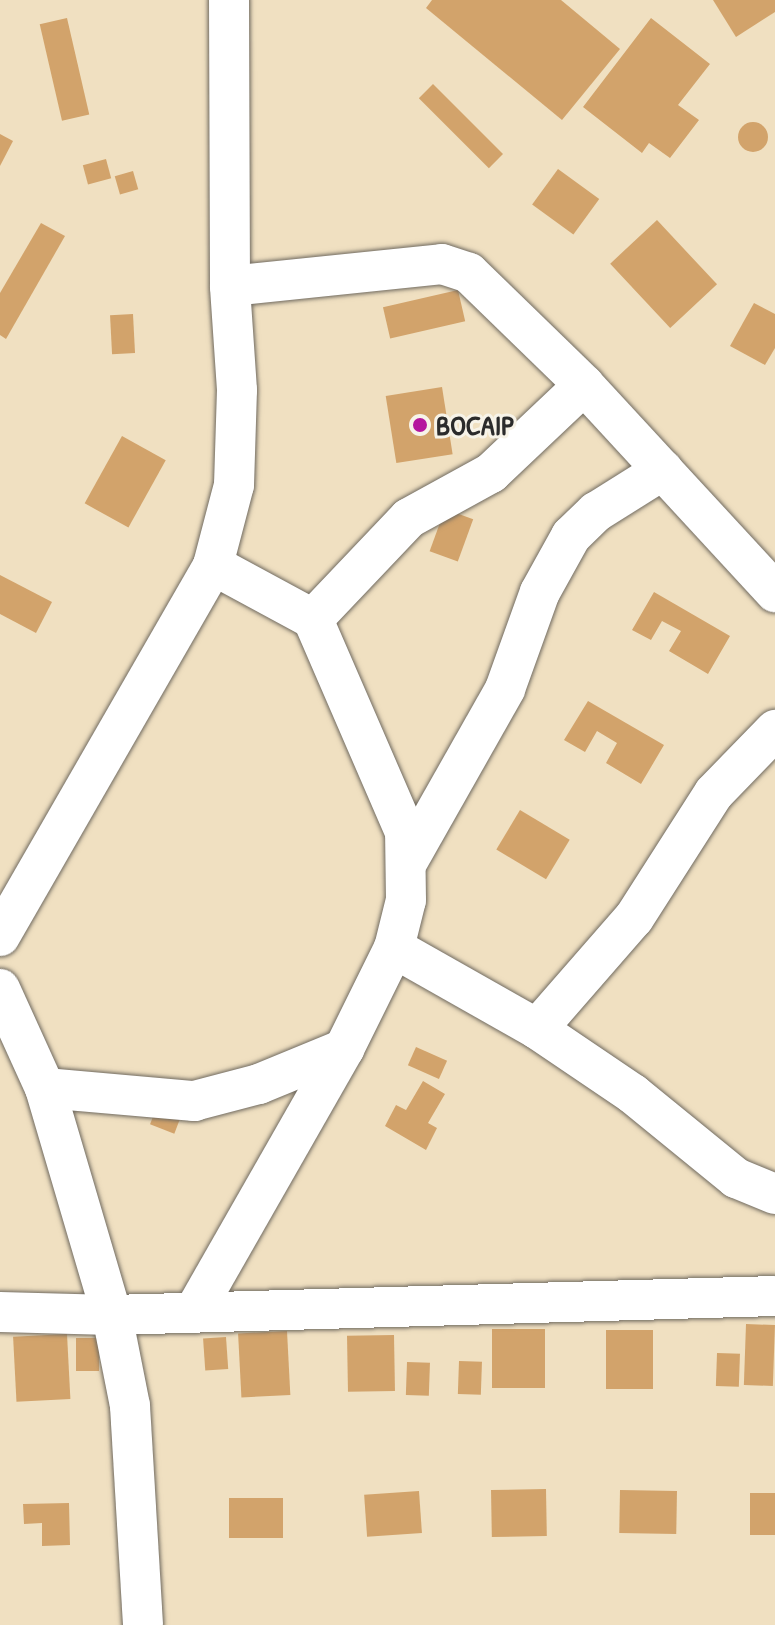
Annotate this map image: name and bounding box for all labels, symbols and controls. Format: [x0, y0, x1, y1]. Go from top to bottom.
place label: BOCAIP [436, 408, 515, 442]
marker: BOCAIP [411, 416, 429, 434]

